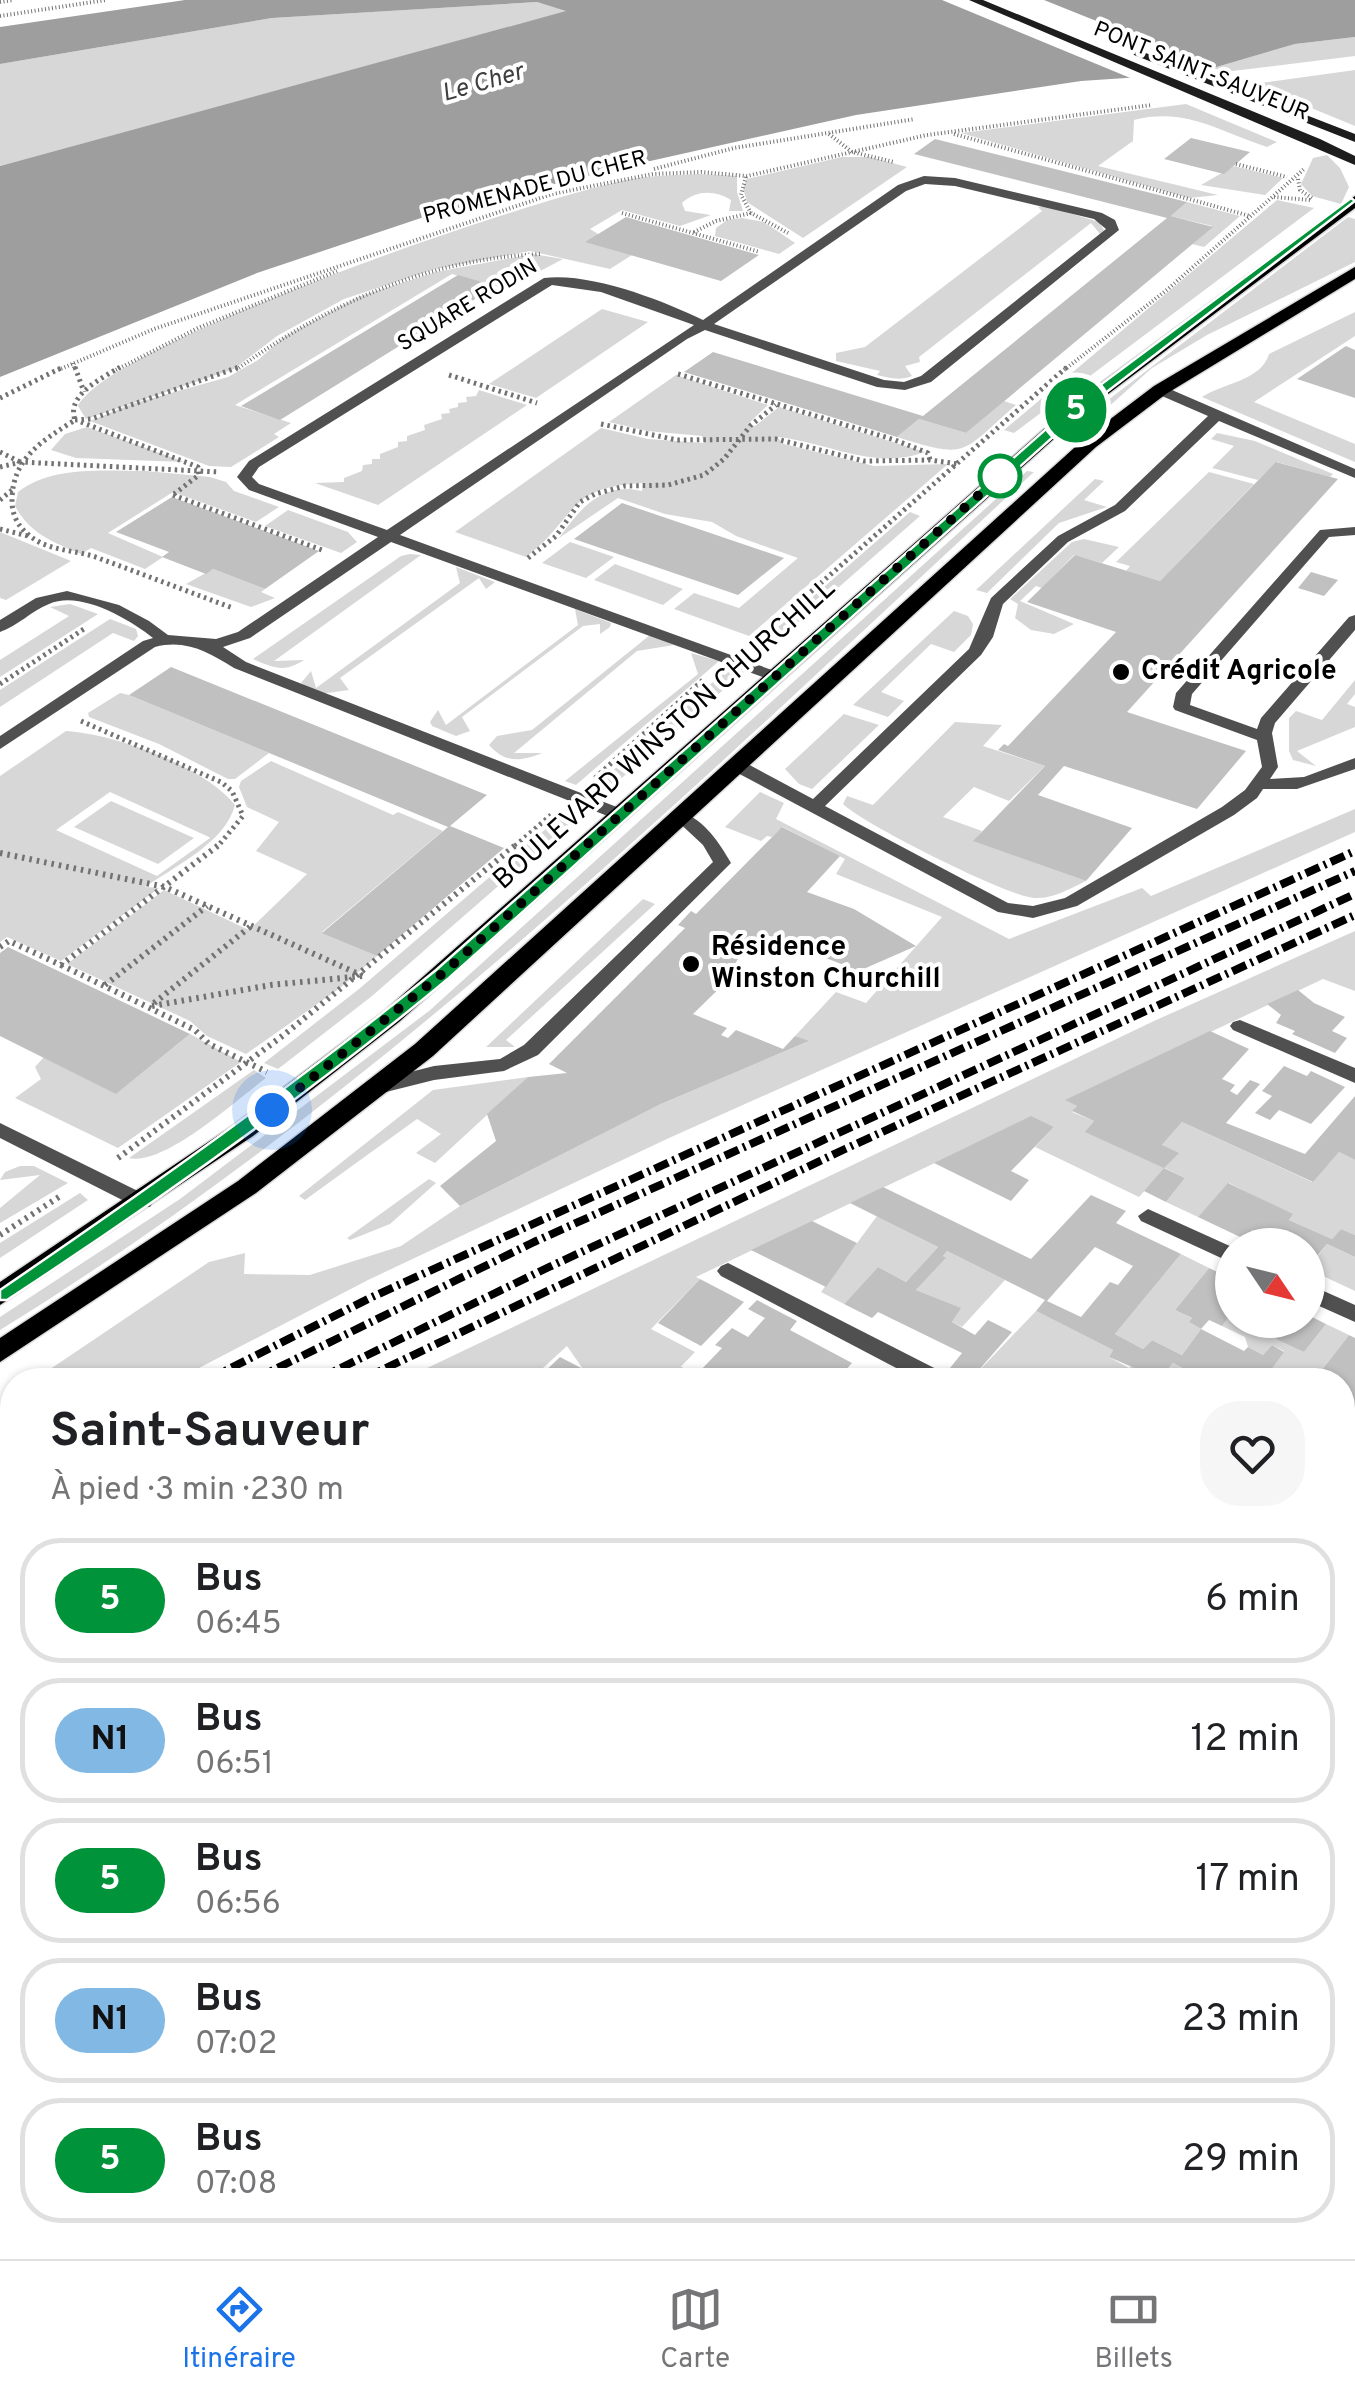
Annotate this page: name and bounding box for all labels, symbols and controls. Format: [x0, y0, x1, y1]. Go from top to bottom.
street label: PONT SAINT-SAUVEUR [1089, 16, 1313, 128]
water label: Le Cher [438, 56, 530, 111]
street label: PROMENADE DU CHER [420, 145, 650, 231]
street label: SQUARE RODIN [393, 254, 543, 358]
line badge: 5 [1044, 378, 1108, 442]
text: 5 [1065, 388, 1087, 432]
unlabelled marker [979, 455, 1021, 497]
street label: BOULEVARD WINSTON CHURCHILL [486, 572, 844, 898]
place label: Crédit Agricole [1141, 654, 1337, 690]
marker: Crédit Agricole [1110, 661, 1132, 683]
place label: Résidence Winston Churchill [711, 930, 941, 998]
marker: Résidence Winston Churchill [680, 953, 702, 975]
your location [247, 1085, 297, 1135]
north arrow [1215, 1228, 1325, 1338]
map controls [1215, 1228, 1325, 1338]
button: heart [1200, 1401, 1305, 1506]
text: Saint-Sauveur [50, 1403, 370, 1463]
text: À pied · 3 min · 230 m [50, 1471, 344, 1511]
text: Bus [195, 1556, 262, 1605]
text: 6 min [1205, 1576, 1300, 1625]
text: 5 [99, 1578, 121, 1622]
text: 06:45 [195, 1605, 282, 1645]
text: Bus [195, 1696, 262, 1745]
text: 12 min [1190, 1716, 1300, 1765]
text: N1 [90, 1718, 130, 1762]
text: 06:51 [195, 1745, 274, 1785]
text: Bus [195, 1836, 262, 1885]
text: 17 min [1195, 1856, 1300, 1905]
text: 5 [99, 1858, 121, 1902]
text: 06:56 [195, 1885, 281, 1925]
text: Bus [195, 1976, 262, 2025]
text: 23 min [1182, 1996, 1300, 2045]
text: N1 [90, 1998, 130, 2042]
text: 07:02 [195, 2025, 277, 2065]
text: Bus [195, 2116, 262, 2165]
text: 29 min [1182, 2136, 1300, 2185]
text: 5 [99, 2138, 121, 2182]
text: 07:08 [195, 2165, 277, 2205]
tab: Itinéraire [182, 2282, 296, 2378]
tab: Carte [660, 2282, 730, 2378]
tab: Billets [1094, 2282, 1173, 2378]

